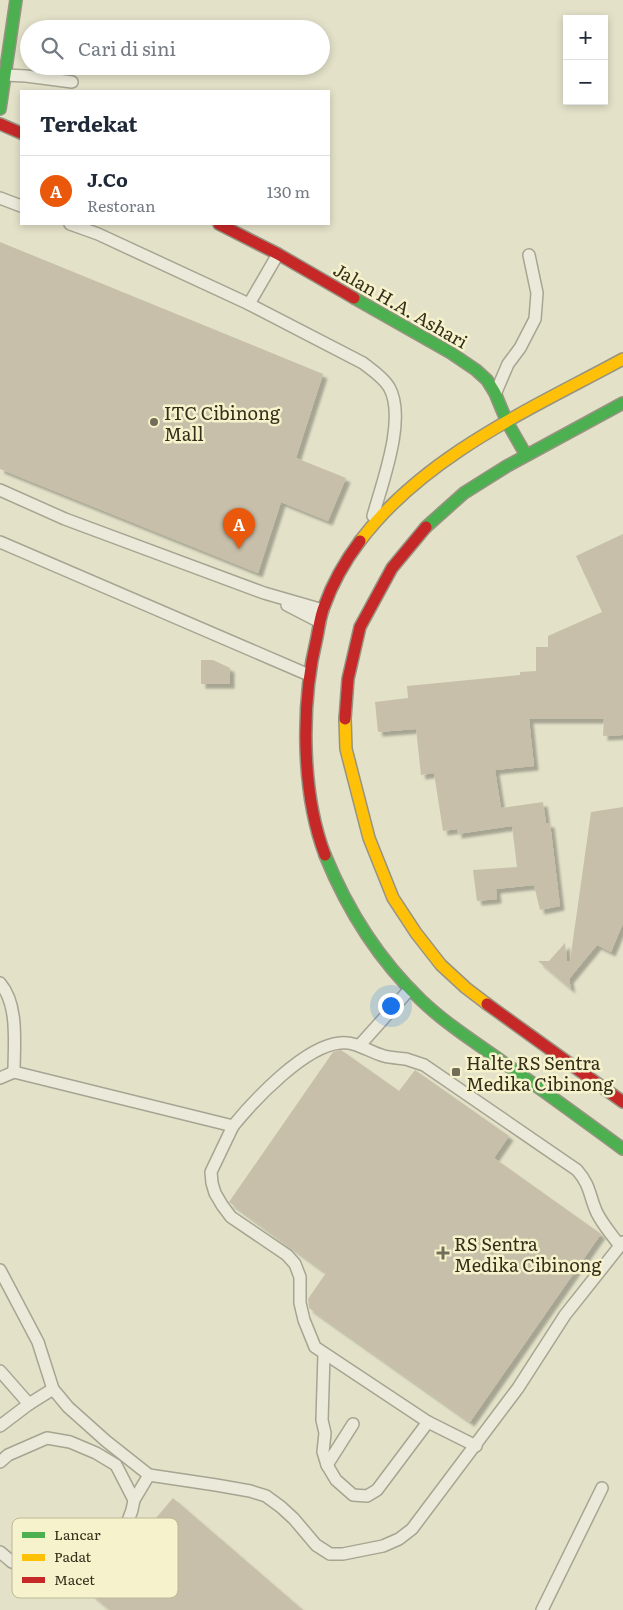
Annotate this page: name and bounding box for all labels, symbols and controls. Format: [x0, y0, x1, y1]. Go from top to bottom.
map controls [563, 15, 608, 105]
button: + [563, 15, 608, 60]
search box [20, 20, 330, 75]
icon: search [38, 34, 66, 62]
text: Cari di sini [78, 34, 176, 62]
button: − [563, 60, 608, 105]
text: Terdekat [40, 107, 138, 138]
text: J.Co [87, 165, 128, 193]
text: A [50, 179, 62, 203]
text: 130 m [267, 179, 310, 203]
text: Restoran [87, 193, 155, 217]
street label: Jalan H.A. Ashari [329, 255, 473, 355]
place label: ITC Cibinong Mall [164, 399, 281, 447]
marker: ITC Cibinong Mall [148, 416, 160, 428]
pin: A [223, 508, 255, 549]
your location [378, 993, 404, 1019]
place label: Halte RS Sentra Medika Cibinong [466, 1049, 615, 1097]
marker: Halte RS Sentra Medika Cibinong [450, 1066, 462, 1078]
place label: RS Sentra Medika Cibinong [454, 1230, 603, 1278]
marker: RS Sentra Medika Cibinong [436, 1246, 450, 1260]
legend [12, 1518, 178, 1598]
text: Lancar [54, 1524, 101, 1544]
text: Padat [54, 1546, 92, 1566]
text: Macet [54, 1569, 95, 1589]

